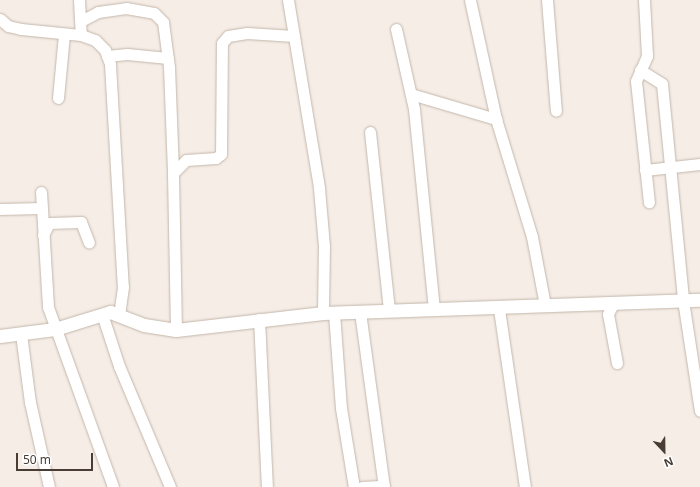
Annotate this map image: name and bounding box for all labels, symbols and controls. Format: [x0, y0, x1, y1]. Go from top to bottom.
north arrow [644, 431, 684, 471]
scale bar [18, 445, 95, 471]
text: 50 m [23, 451, 51, 468]
text: N [662, 454, 676, 471]

